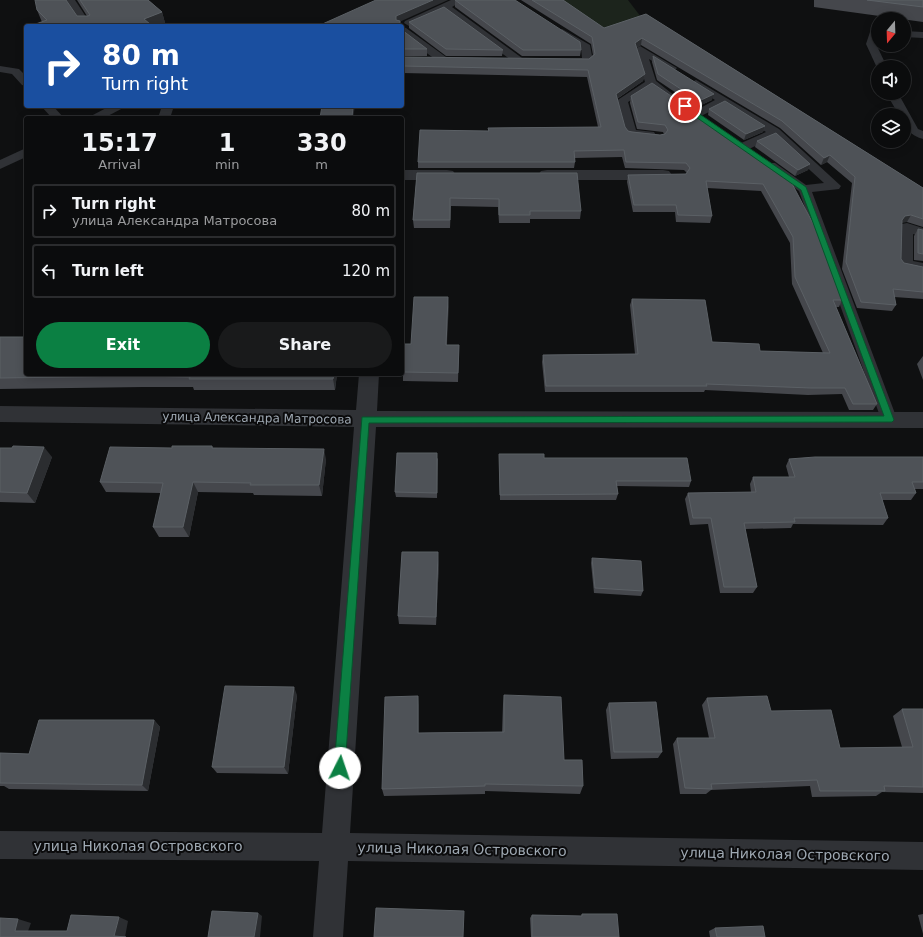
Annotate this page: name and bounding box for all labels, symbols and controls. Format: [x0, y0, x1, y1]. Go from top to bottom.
north arrow [871, 12, 911, 52]
map controls [871, 12, 911, 148]
text: 80 m [102, 39, 180, 72]
icon: right [36, 40, 88, 92]
button: sound [871, 60, 911, 100]
text: Turn right [102, 73, 188, 94]
pin [668, 89, 702, 123]
icon: arrive [674, 95, 696, 117]
button: layers [871, 108, 911, 148]
text: 15:17 [81, 129, 158, 157]
text: 1 [219, 129, 235, 157]
text: 330 [297, 129, 347, 157]
text: Arrival [98, 157, 141, 172]
text: min [215, 157, 239, 172]
text: m [315, 157, 328, 172]
text: Turn right [72, 195, 156, 213]
icon: right [38, 200, 60, 222]
text: 80 m [352, 202, 390, 220]
text: улица Александра Матросова [72, 213, 277, 228]
icon: left [38, 260, 60, 282]
text: Turn left [72, 262, 144, 280]
text: 120 m [342, 262, 390, 280]
button: Exit [36, 322, 210, 368]
button: Share [218, 322, 392, 368]
street label: улица Александра Матросова [162, 409, 352, 427]
position arrow [319, 747, 361, 789]
street label: улица Николая Островского [33, 838, 243, 854]
street label: улица Николая Островского [357, 839, 567, 859]
street label: улица Николая Островского [680, 844, 890, 864]

